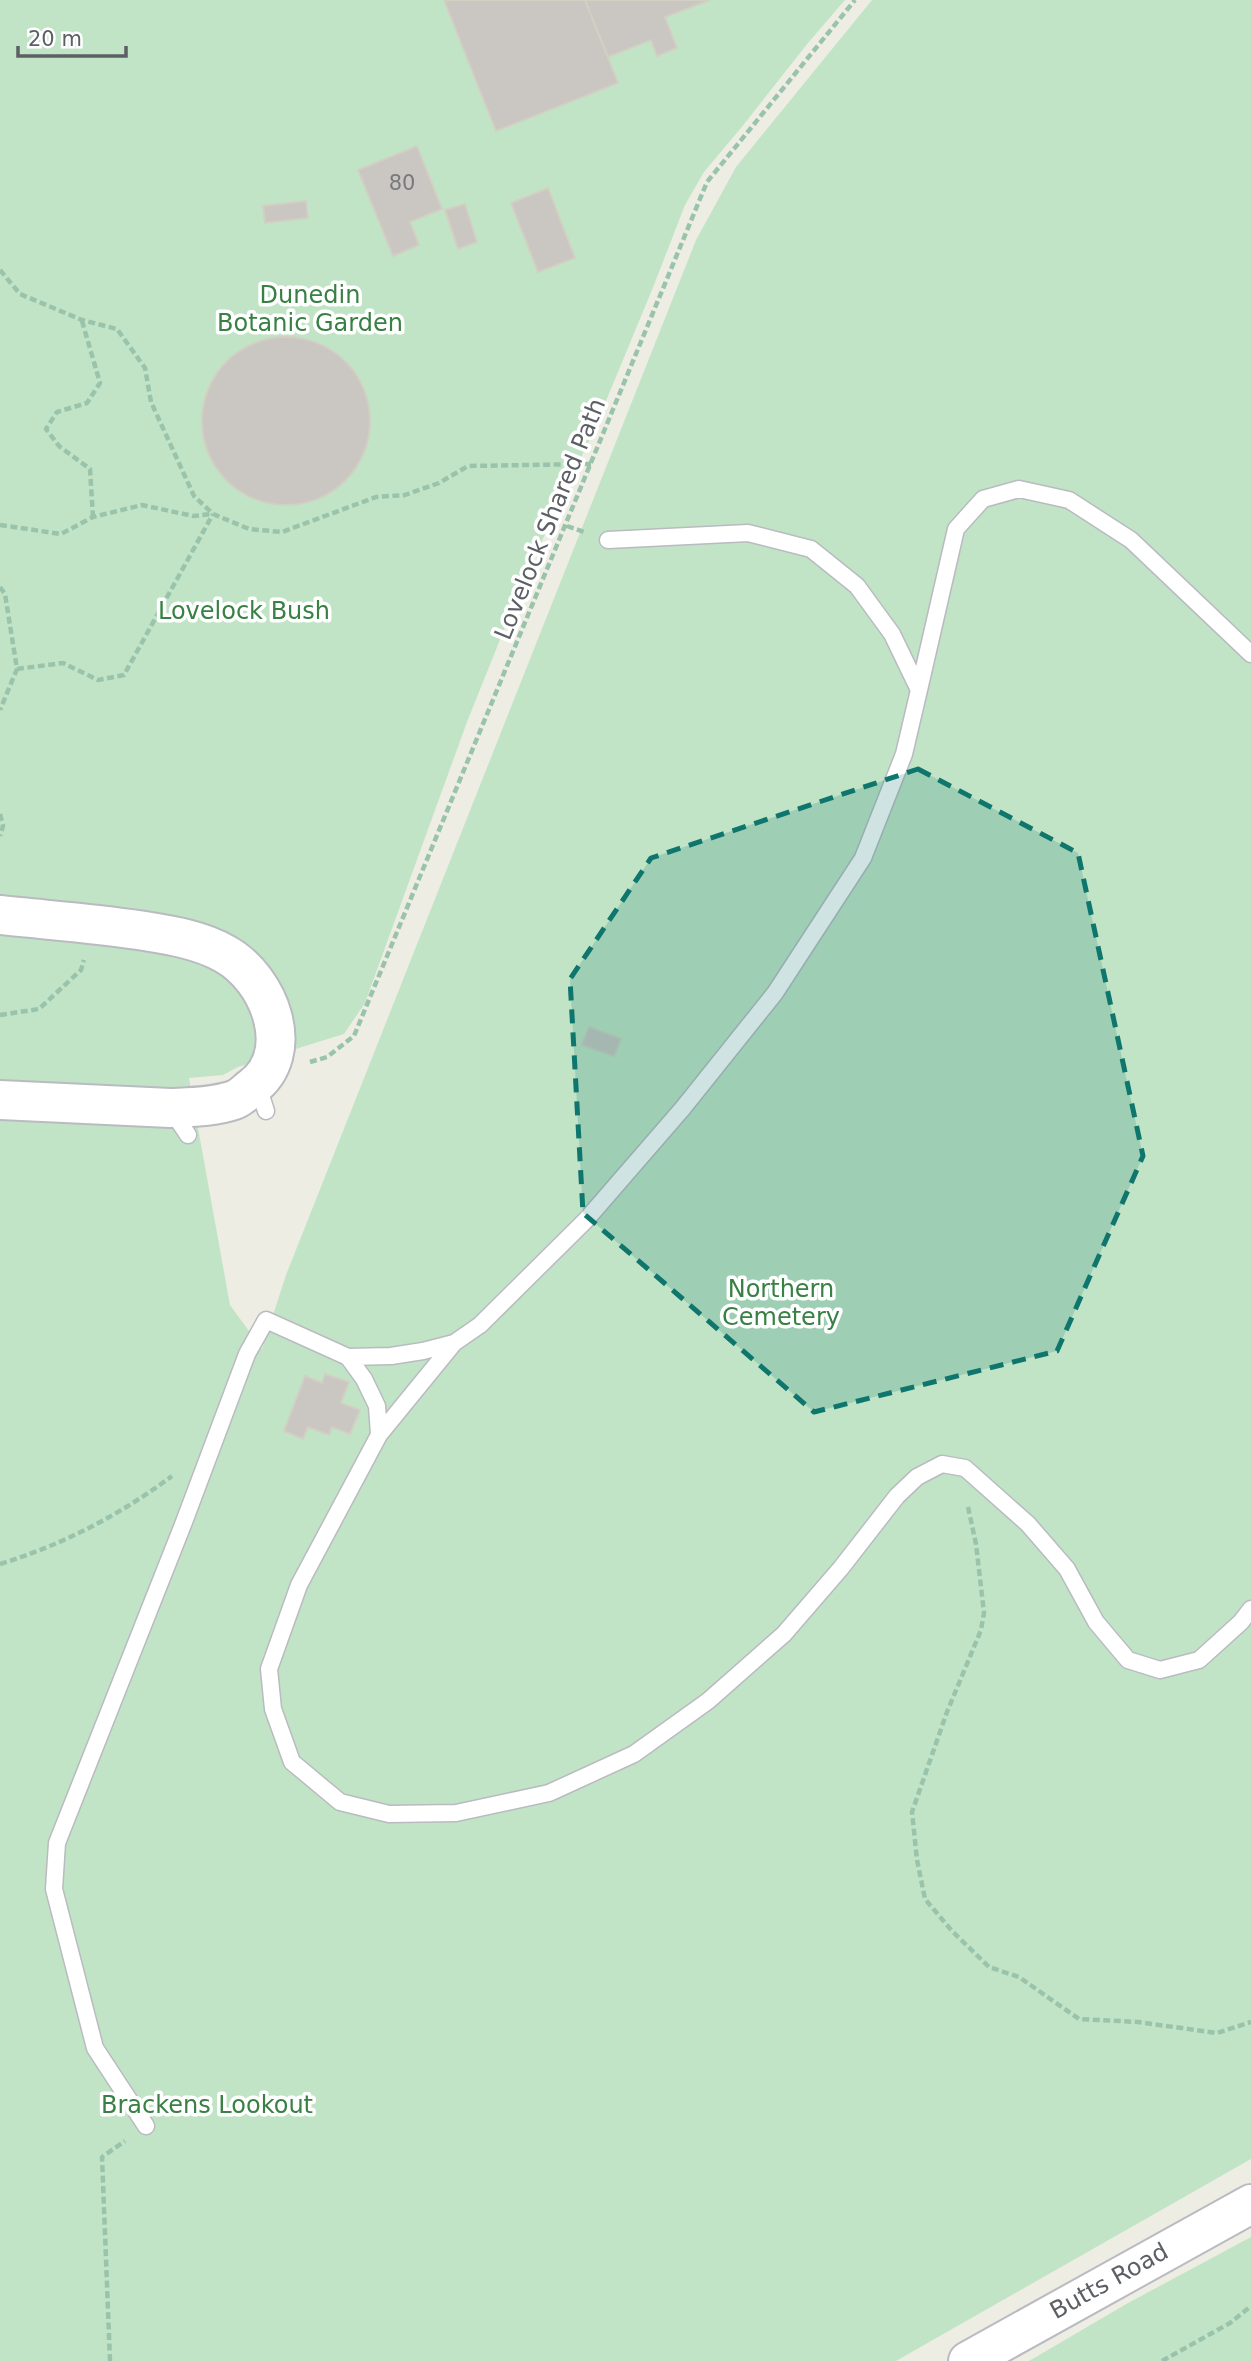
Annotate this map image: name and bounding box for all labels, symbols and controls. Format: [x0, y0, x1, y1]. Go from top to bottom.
scale bar [18, 14, 126, 58]
text: 20 m [28, 27, 82, 51]
house number: 80 [389, 171, 415, 195]
park label: Dunedin Botanic Garden [217, 281, 403, 337]
street label: Lovelock Shared Path [489, 394, 611, 644]
park label: Lovelock Bush [158, 597, 330, 625]
park label: Northern Cemetery [722, 1275, 840, 1331]
park label: Brackens Lookout [101, 2091, 313, 2119]
street label: Butts Road [1045, 2237, 1173, 2325]

